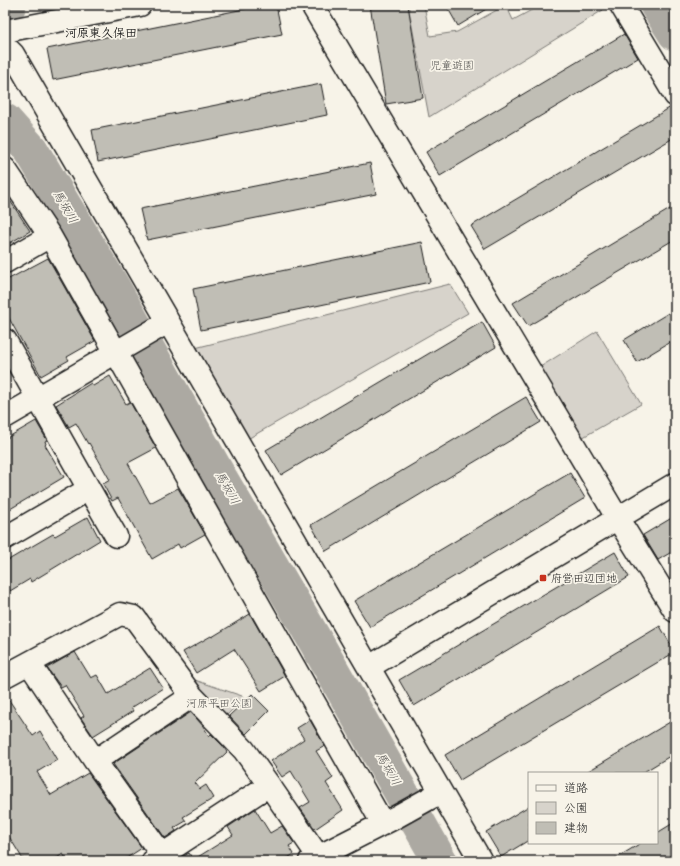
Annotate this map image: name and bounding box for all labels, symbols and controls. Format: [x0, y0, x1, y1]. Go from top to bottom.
district label: 河原東久保田 [65, 26, 137, 41]
park label: 児童遊園 [430, 59, 474, 72]
water label: 馬坂川 [49, 188, 81, 226]
water label: 馬坂川 [212, 469, 242, 507]
place label: 府営田辺団地 [551, 572, 617, 585]
marker: 府営田辺団地 [538, 573, 548, 583]
park label: 河原平田公園 [186, 697, 252, 710]
water label: 馬坂川 [373, 750, 403, 788]
legend [528, 772, 658, 844]
text: 道路 [564, 781, 588, 796]
text: 公園 [564, 801, 588, 816]
text: 建物 [564, 821, 588, 836]

